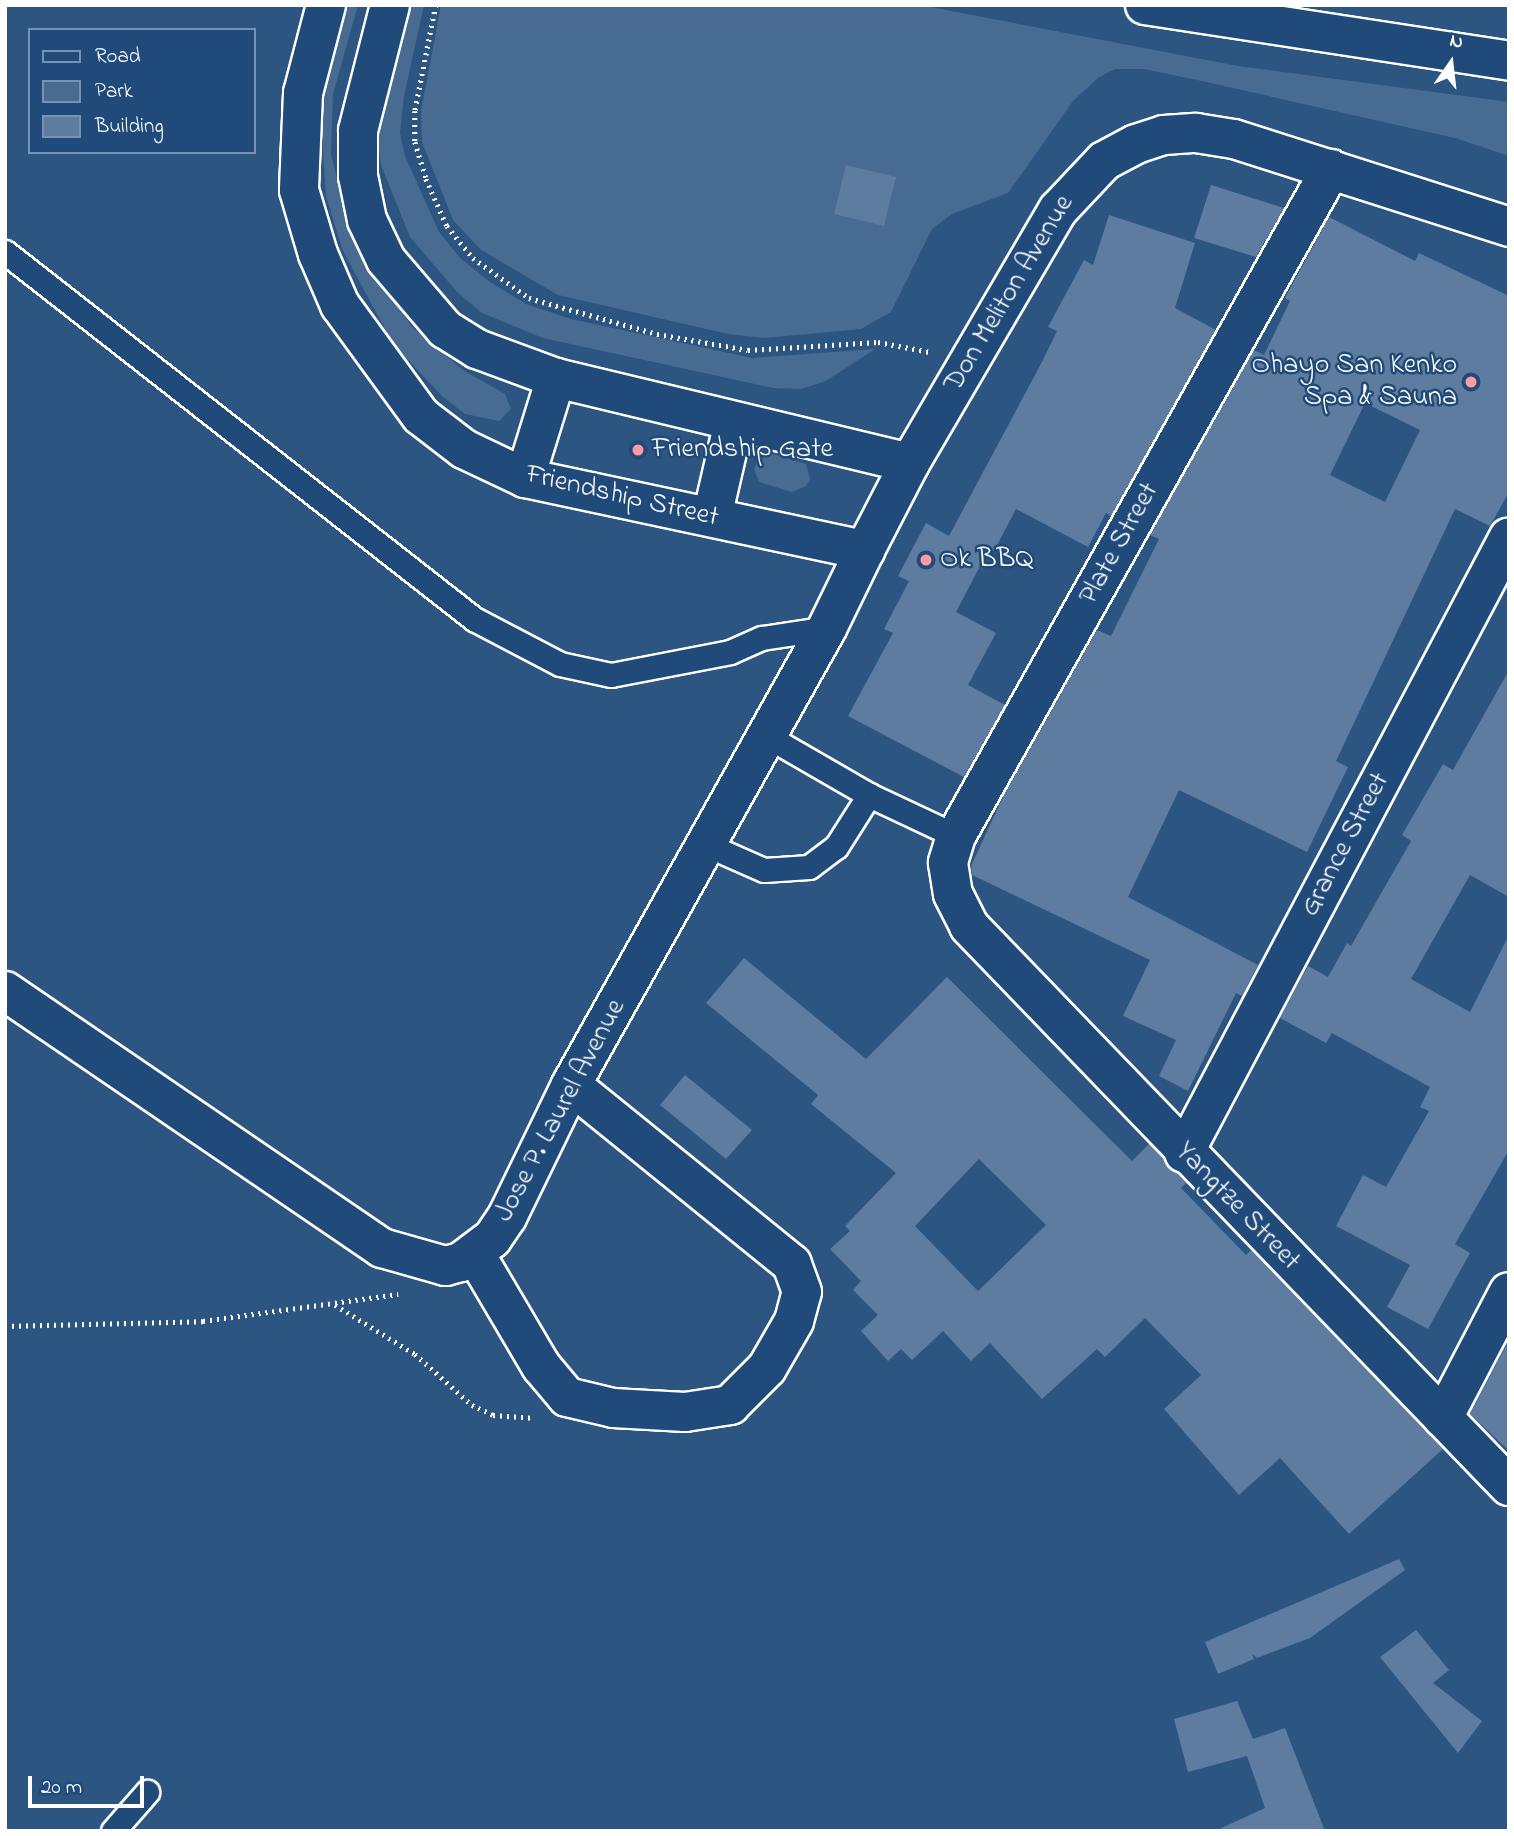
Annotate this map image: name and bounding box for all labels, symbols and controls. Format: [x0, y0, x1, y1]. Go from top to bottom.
text: N [1447, 27, 1466, 57]
legend [28, 28, 256, 154]
north arrow [1416, 28, 1486, 98]
text: Road [95, 42, 141, 72]
text: Park [95, 77, 133, 107]
text: Building [95, 112, 164, 142]
street label: Don Meliton Avenue [938, 189, 1082, 399]
place label: Ohayo San Kenko Spa & Sauna [1252, 349, 1457, 415]
marker: Ohayo San Kenko Spa & Sauna [1463, 374, 1479, 390]
place label: Friendship Gate [652, 433, 833, 467]
marker: Friendship Gate [630, 442, 646, 458]
street label: Friendship Street [522, 458, 722, 536]
street label: Plate Street [1073, 477, 1167, 611]
place label: Ok BBQ [940, 543, 1033, 577]
marker: Ok BBQ [918, 552, 934, 568]
street label: Grance Street [1294, 767, 1398, 923]
street label: Jose P. Laurel Avenue [488, 994, 634, 1228]
street label: Yangtze Street [1167, 1136, 1307, 1278]
scale bar [32, 1762, 147, 1806]
text: 20 m [41, 1773, 82, 1803]

